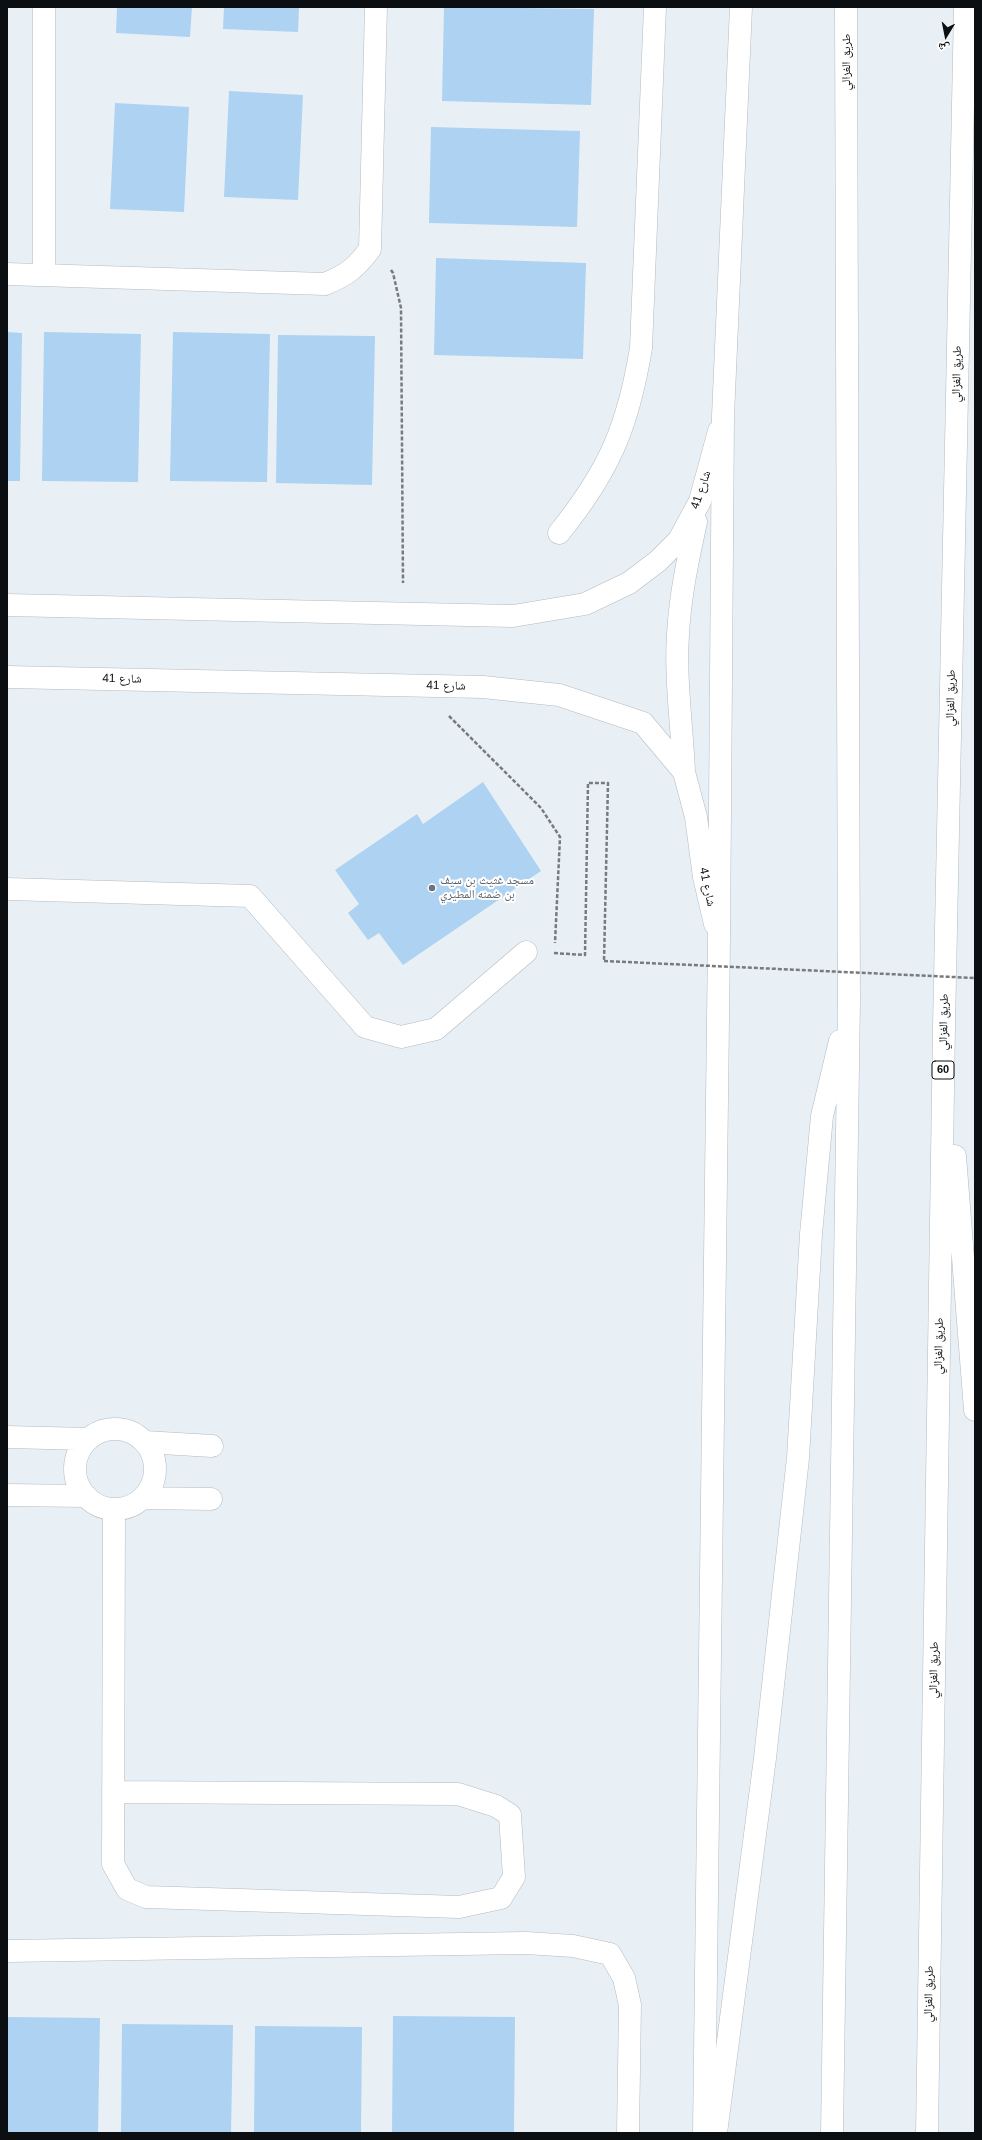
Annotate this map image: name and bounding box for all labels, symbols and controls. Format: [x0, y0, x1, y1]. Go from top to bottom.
north arrow [926, 16, 966, 56]
street label: طريق الغزالي [840, 34, 854, 90]
text: ش [937, 41, 951, 55]
street label: طريق الغزالي [949, 345, 965, 403]
street label: شارع 41 [688, 469, 714, 511]
street label: طريق الغزالي [943, 669, 959, 727]
street label: شارع 41 [102, 671, 142, 687]
street label: شارع 41 [426, 678, 466, 694]
street label: شارع 41 [696, 866, 718, 908]
place label: مسجد غثيث بن سيف بن ضمنه المطيري [440, 874, 534, 902]
marker: مسجد غثيث بن سيف بن ضمنه المطيري [427, 883, 437, 893]
street label: طريق الغزالي [936, 993, 952, 1051]
road number: 60 [932, 1061, 954, 1079]
street label: طريق الغزالي [931, 1317, 947, 1375]
street label: طريق الغزالي [926, 1641, 942, 1699]
street label: طريق الغزالي [921, 1965, 937, 2023]

